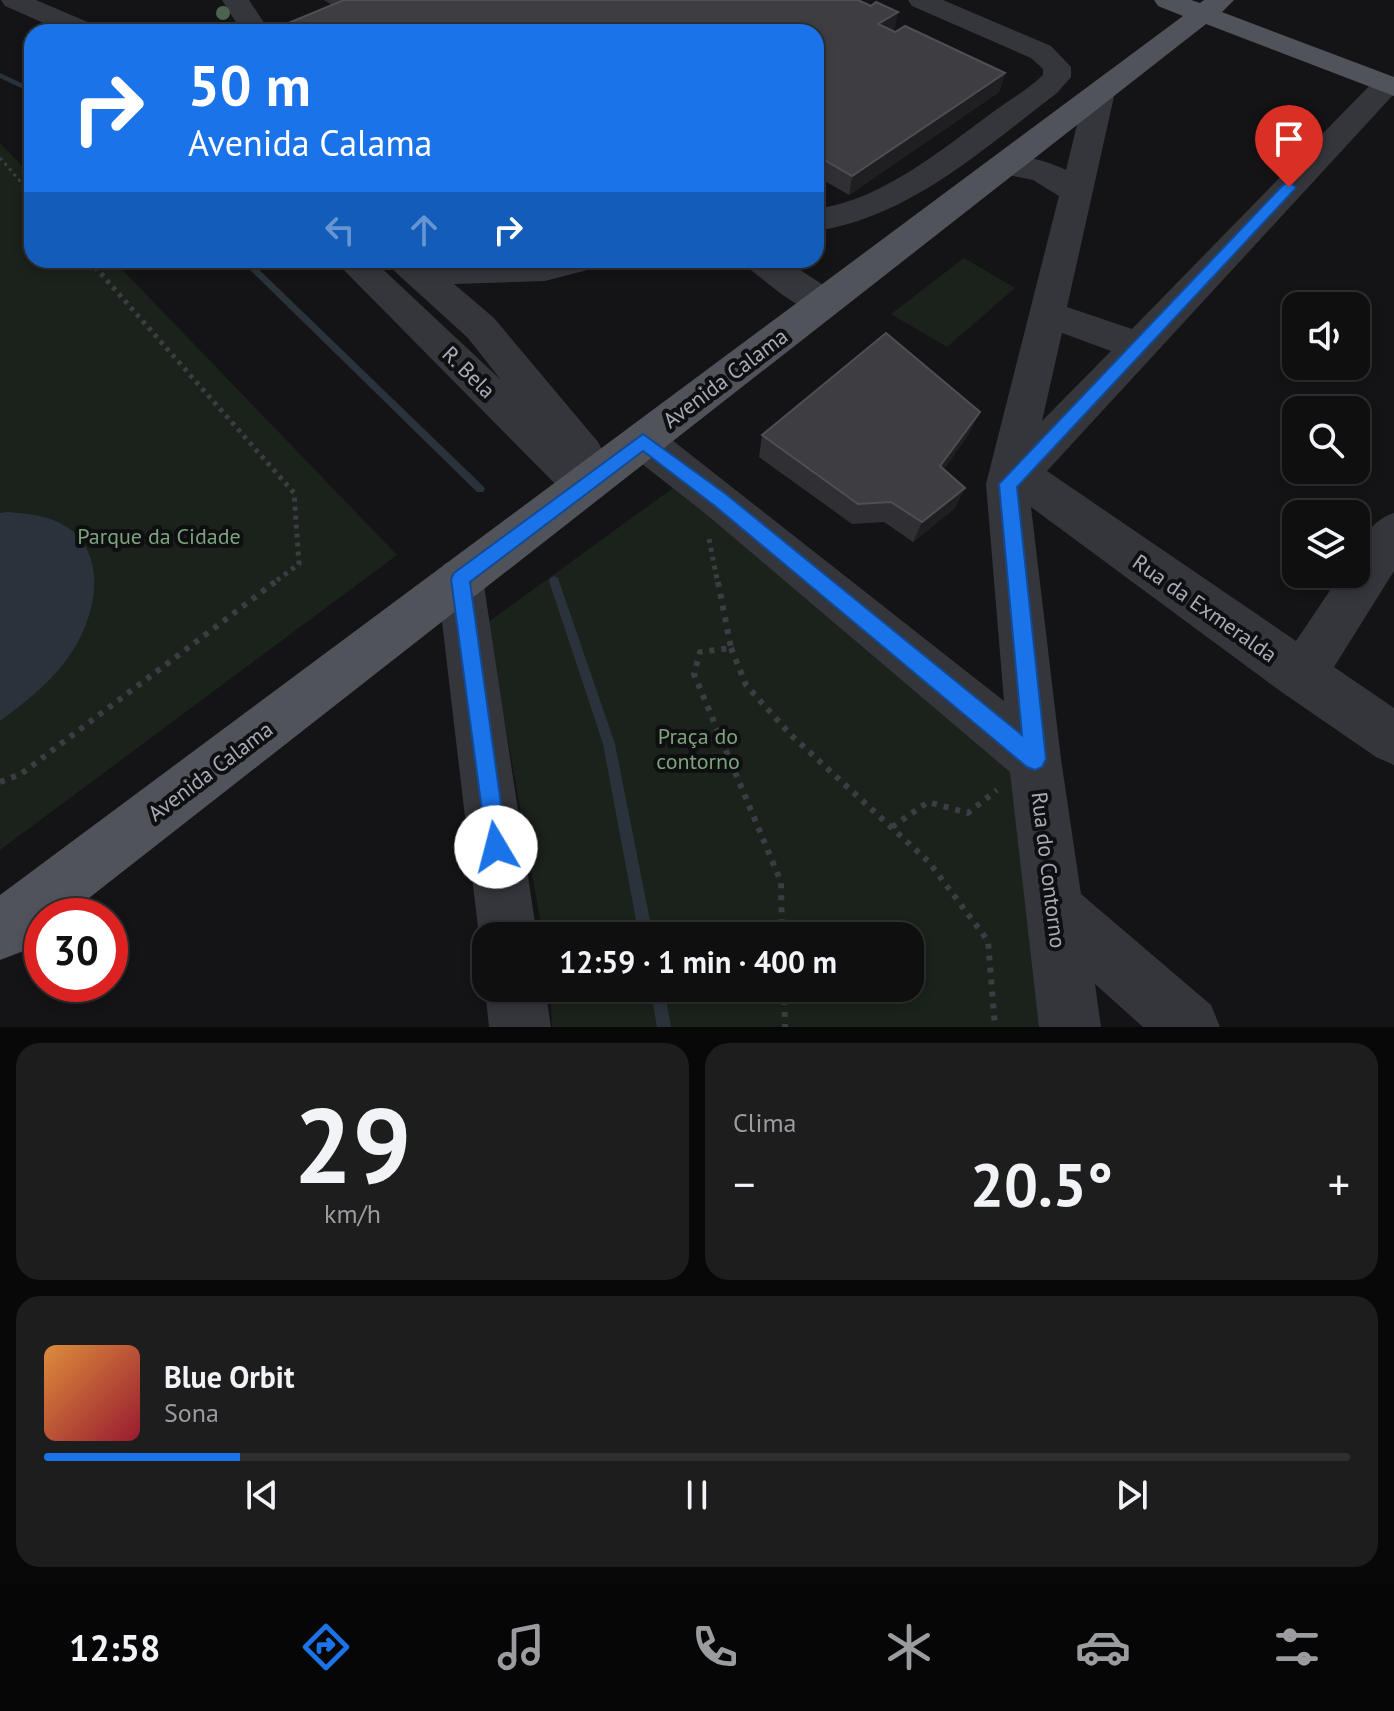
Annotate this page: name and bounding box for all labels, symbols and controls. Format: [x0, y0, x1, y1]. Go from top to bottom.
text: 50 m [188, 49, 311, 121]
icon: right [56, 56, 160, 160]
pin [1255, 105, 1323, 187]
icon: arrive [1267, 117, 1311, 161]
text: Avenida Calama [188, 119, 432, 166]
icon: left [318, 208, 362, 252]
icon: ahead [402, 208, 446, 252]
icon: right [486, 208, 530, 252]
map controls [1282, 292, 1370, 588]
button: sound [1282, 292, 1370, 380]
street label: Avenida Calama [657, 322, 793, 434]
street label: R. Bela [436, 340, 502, 404]
button: search [1282, 396, 1370, 484]
button: layers [1282, 500, 1370, 588]
park label: Parque da Cidade [77, 522, 241, 550]
street label: Rua da Exmeralda [1127, 548, 1283, 668]
street label: Avenida Calama [142, 715, 278, 827]
park label: Praça do contorno [656, 722, 740, 775]
street label: Rua do Contorno [1026, 790, 1072, 950]
position arrow [454, 805, 538, 889]
speed limit sign: 30 [24, 898, 128, 1002]
text: 12:59 · 1 min · 400 m [559, 942, 837, 981]
text: 29 [294, 1077, 411, 1212]
text: Clima [733, 1106, 796, 1139]
text: 20.5° [970, 1145, 1113, 1223]
text: − [733, 1155, 755, 1212]
text: + [1328, 1155, 1350, 1212]
text: km/h [324, 1197, 381, 1230]
text: Blue Orbit [164, 1357, 294, 1396]
text: Sona [164, 1396, 219, 1429]
icon: previous [240, 1473, 284, 1517]
icon: pause [675, 1473, 719, 1517]
icon: next [1110, 1473, 1154, 1517]
icon: directions [298, 1619, 354, 1675]
icon: music [493, 1619, 549, 1675]
icon: phone [687, 1619, 743, 1675]
icon: climate [881, 1619, 937, 1675]
icon: car [1075, 1619, 1131, 1675]
icon: filters [1269, 1619, 1325, 1675]
text: 12:58 [69, 1624, 160, 1671]

